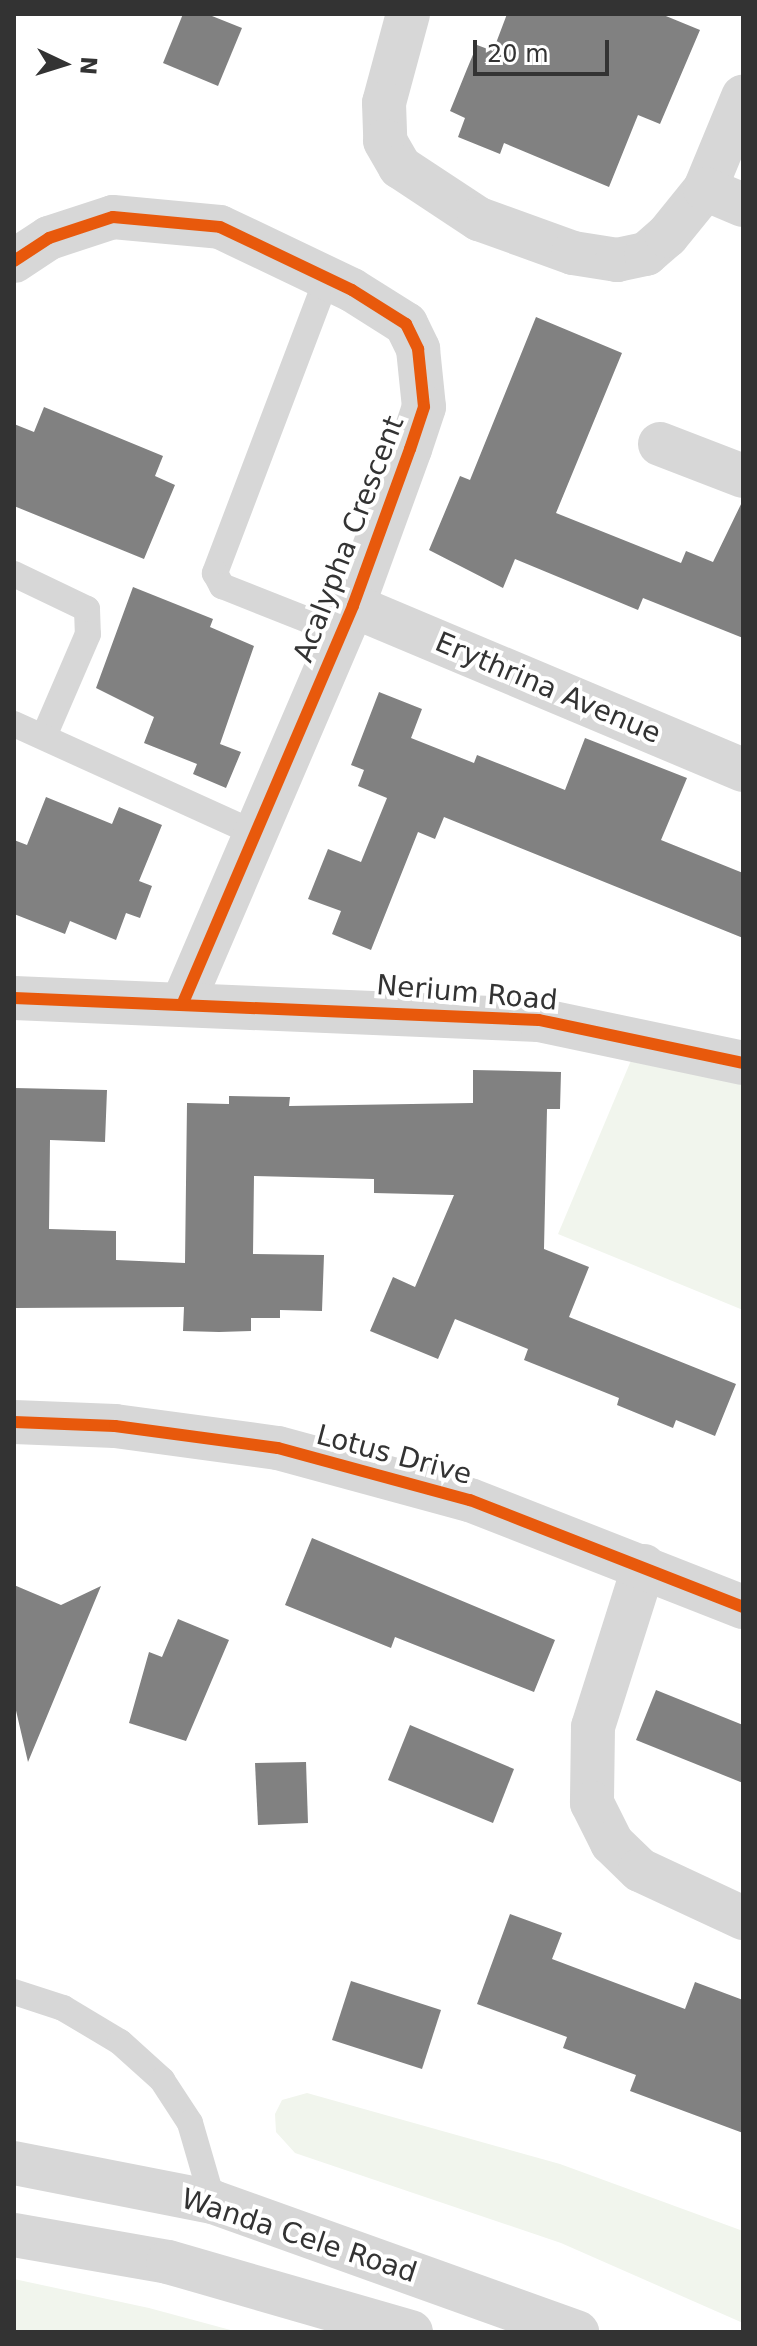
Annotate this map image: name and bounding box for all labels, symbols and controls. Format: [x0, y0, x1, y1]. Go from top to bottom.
north arrow [24, 24, 104, 104]
scale bar [477, 24, 613, 74]
text: 20 m [487, 40, 549, 68]
text: N [75, 56, 102, 76]
street label: Acalypha Crescent [287, 411, 411, 667]
street label: Erythrina Avenue [430, 625, 666, 751]
street label: Nerium Road [375, 968, 559, 1018]
street label: Lotus Drive [313, 1418, 475, 1492]
street label: Wanda Cele Road [177, 2182, 421, 2290]

